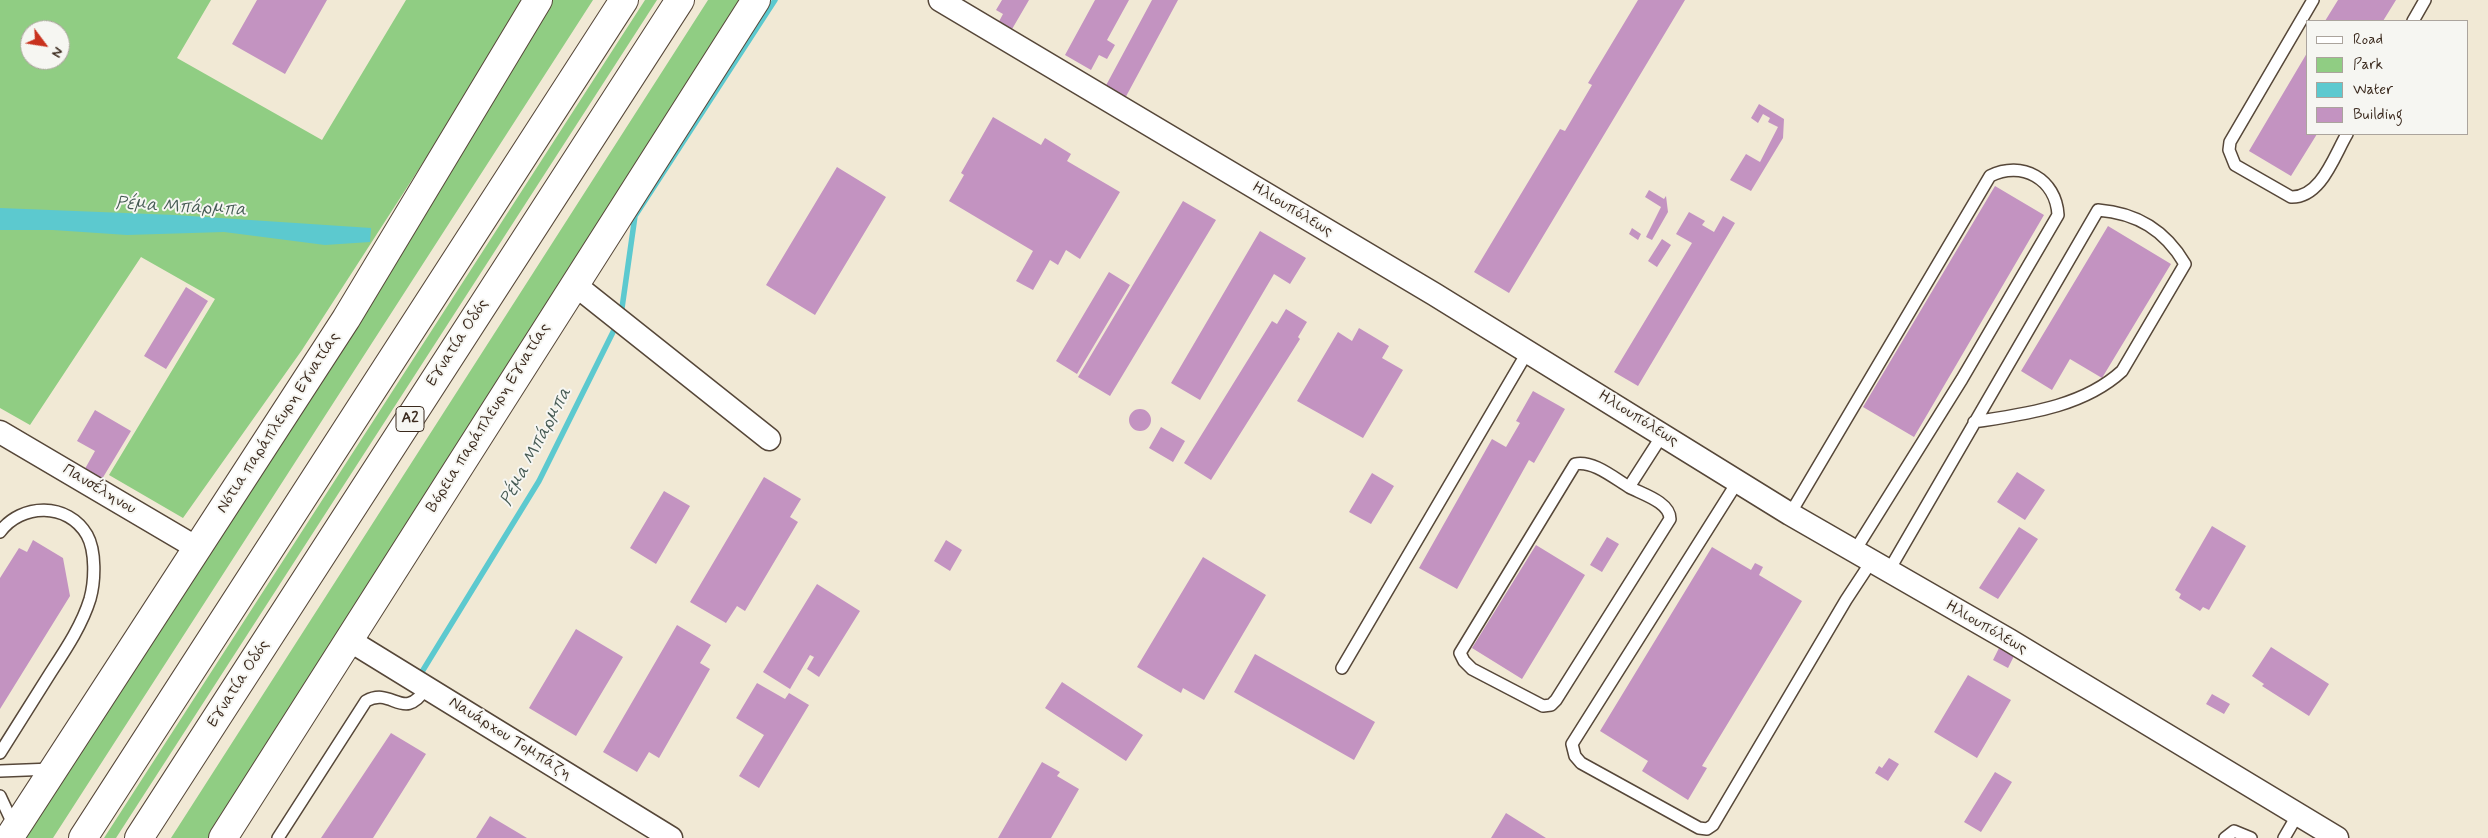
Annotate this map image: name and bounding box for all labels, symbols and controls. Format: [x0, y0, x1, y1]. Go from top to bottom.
north arrow [20, 20, 70, 70]
legend [2306, 20, 2468, 135]
text: Road [2353, 30, 2383, 50]
text: N [47, 44, 67, 61]
text: Park [2353, 55, 2383, 75]
text: Water [2353, 80, 2393, 100]
text: Building [2353, 105, 2403, 125]
street label: Ηλιουπόλεως [1248, 178, 1336, 242]
water label: Ρέμα Μπάρμπα [115, 194, 247, 222]
street label: Εγνατία Οδός [423, 296, 493, 390]
street label: Βόρεια παράπλευρη Εγνατίας [423, 320, 555, 516]
street label: Νότια παράπλευρη Εγνατίας [213, 329, 345, 517]
water label: Ρέμα Μπάρμπα [497, 384, 577, 510]
street label: Ηλιουπόλεως [1594, 387, 1682, 451]
road number: Α2 [396, 406, 424, 432]
street label: Πανσέληνου [59, 461, 139, 519]
street label: Ηλιουπόλεως [1942, 597, 2030, 659]
street label: Εγνατία Οδός [204, 637, 274, 731]
street label: Ναυάρχου Τομπάζη [445, 693, 575, 785]

